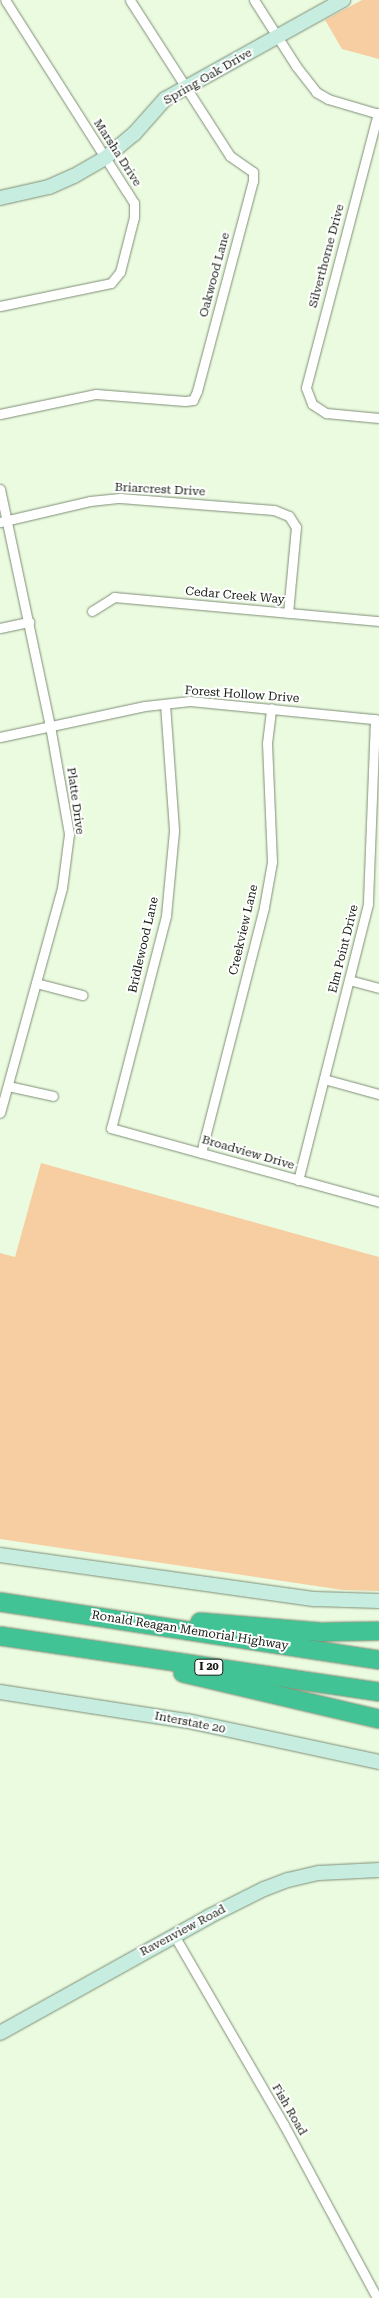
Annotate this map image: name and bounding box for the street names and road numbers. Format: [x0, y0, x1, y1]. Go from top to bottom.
street label: Spring Oak Drive [161, 46, 255, 108]
street label: Marsha Drive [90, 117, 144, 189]
street label: Silverthorne Drive [306, 203, 348, 309]
street label: Oakwood Lane [197, 231, 233, 319]
street label: Briarcrest Drive [114, 480, 206, 500]
street label: Cedar Creek Way [185, 584, 285, 608]
street label: Forest Hollow Drive [184, 684, 300, 706]
street label: Platte Drive [63, 767, 87, 835]
street label: Creekview Lane [227, 883, 261, 977]
street label: Bridlewood Lane [126, 896, 162, 994]
street label: Elm Point Drive [326, 903, 362, 995]
street label: Broadview Drive [200, 1133, 296, 1173]
street label: Ronald Reagan Memorial Highway [91, 1608, 289, 1654]
road number: I 20 [194, 1658, 224, 1675]
street label: Interstate 20 [153, 1709, 227, 1737]
street label: Ravenview Road [138, 1902, 228, 1960]
street label: Fish Road [268, 2082, 310, 2138]

